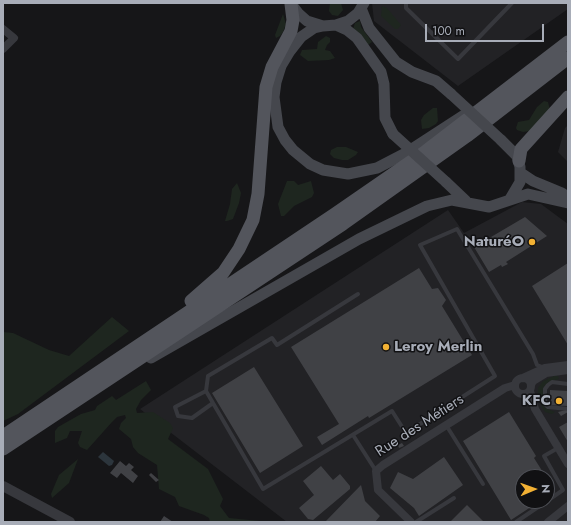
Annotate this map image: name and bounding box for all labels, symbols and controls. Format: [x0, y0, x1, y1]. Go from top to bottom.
scale bar [427, 16, 546, 42]
text: 100 m [432, 22, 465, 40]
place label: NaturéO [464, 233, 524, 251]
marker: NaturéO [527, 237, 537, 247]
place label: Leroy Merlin [394, 338, 482, 356]
marker: Leroy Merlin [381, 342, 391, 352]
street label: Rue des Métiers [372, 391, 468, 461]
place label: KFC [522, 392, 551, 410]
marker: KFC [554, 396, 564, 406]
north arrow [515, 469, 555, 509]
text: N [538, 484, 554, 493]

